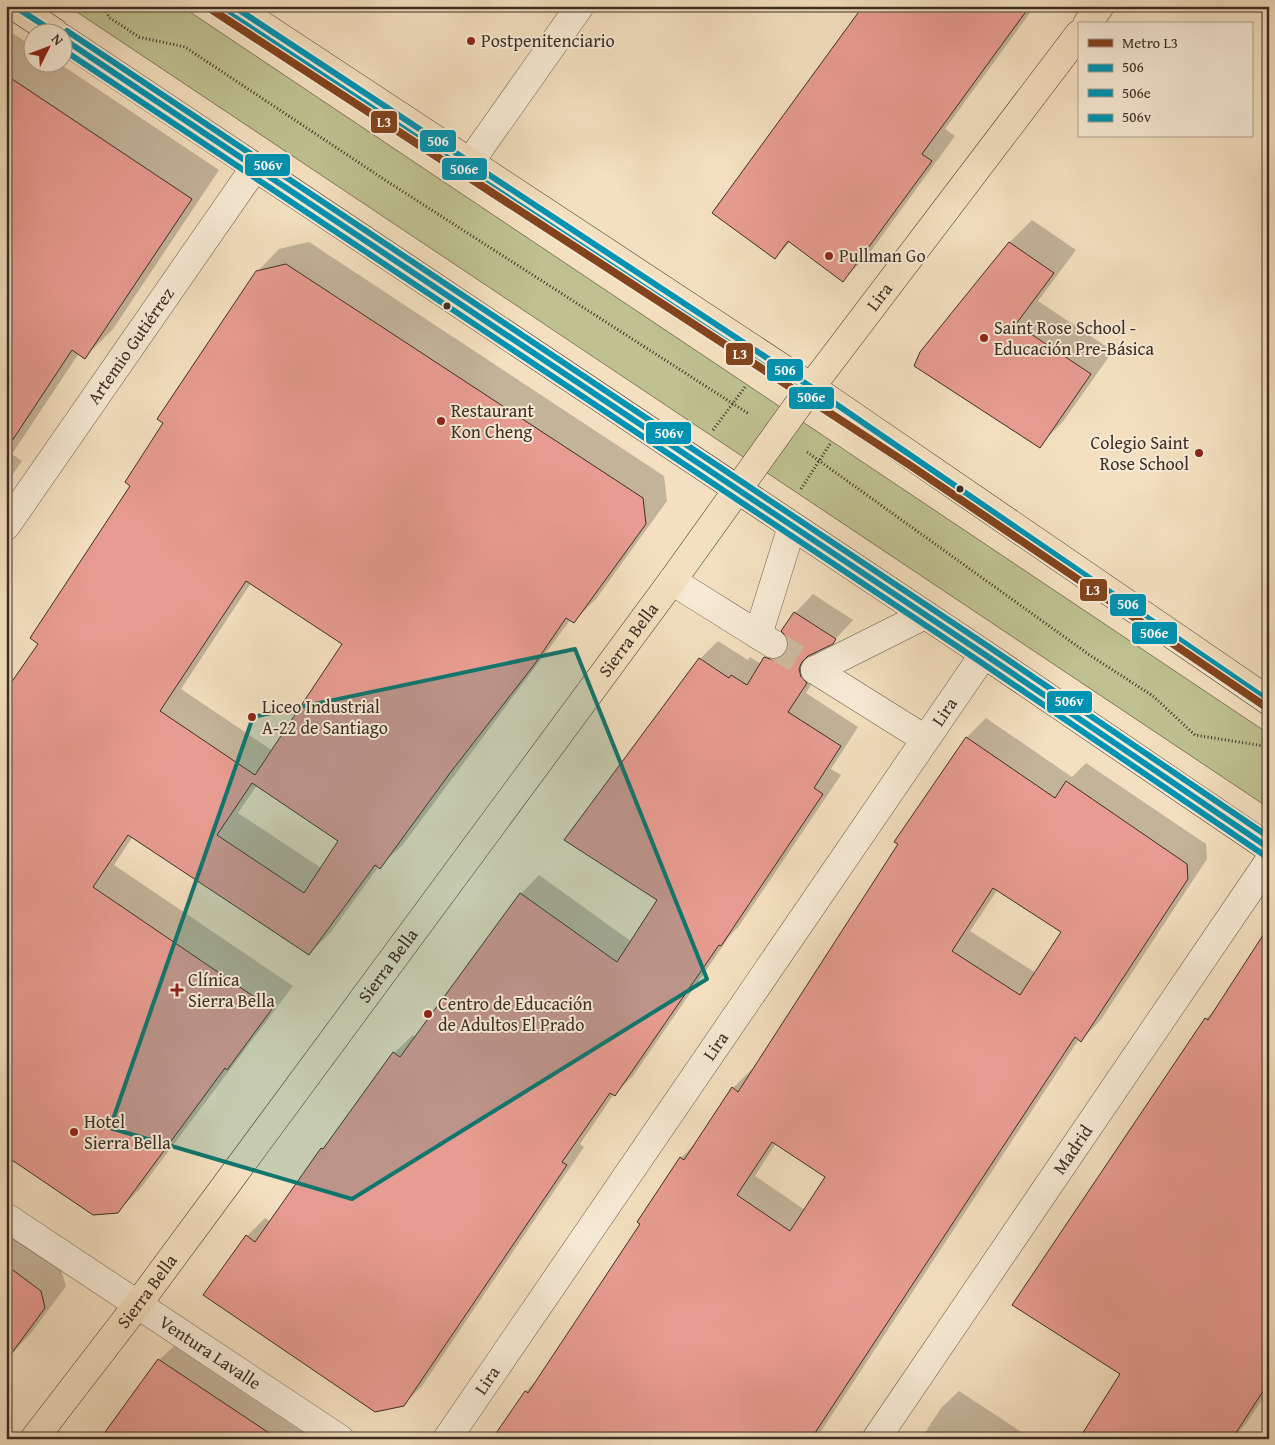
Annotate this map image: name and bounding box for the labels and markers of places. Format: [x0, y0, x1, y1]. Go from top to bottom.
place label: Postpenitenciario [481, 27, 615, 54]
marker: Postpenitenciario [465, 35, 477, 47]
place label: Pullman Go [839, 242, 926, 269]
marker: Pullman Go [823, 250, 835, 262]
unlabelled marker [442, 301, 452, 311]
place label: Saint Rose School - Educación Pre-Básica [994, 314, 1155, 362]
marker: Saint Rose School - Educación Pre-Básica [978, 332, 990, 344]
place label: Restaurant Kon Cheng [451, 397, 534, 445]
marker: Restaurant Kon Cheng [435, 415, 447, 427]
place label: Colegio Saint Rose School [1091, 429, 1190, 477]
marker: Colegio Saint Rose School [1193, 447, 1205, 459]
unlabelled marker [955, 484, 965, 494]
place label: Liceo Industrial A-22 de Santiago [262, 693, 388, 741]
marker: Liceo Industrial A-22 de Santiago [246, 711, 258, 723]
place label: Clínica Sierra Bella [188, 966, 275, 1014]
marker: Clínica Sierra Bella [170, 983, 184, 997]
place label: Centro de Educación de Adultos El Prado [438, 990, 592, 1038]
marker: Centro de Educación de Adultos El Prado [422, 1008, 434, 1020]
place label: Hotel Sierra Bella [84, 1108, 171, 1156]
marker: Hotel Sierra Bella [68, 1126, 80, 1138]

